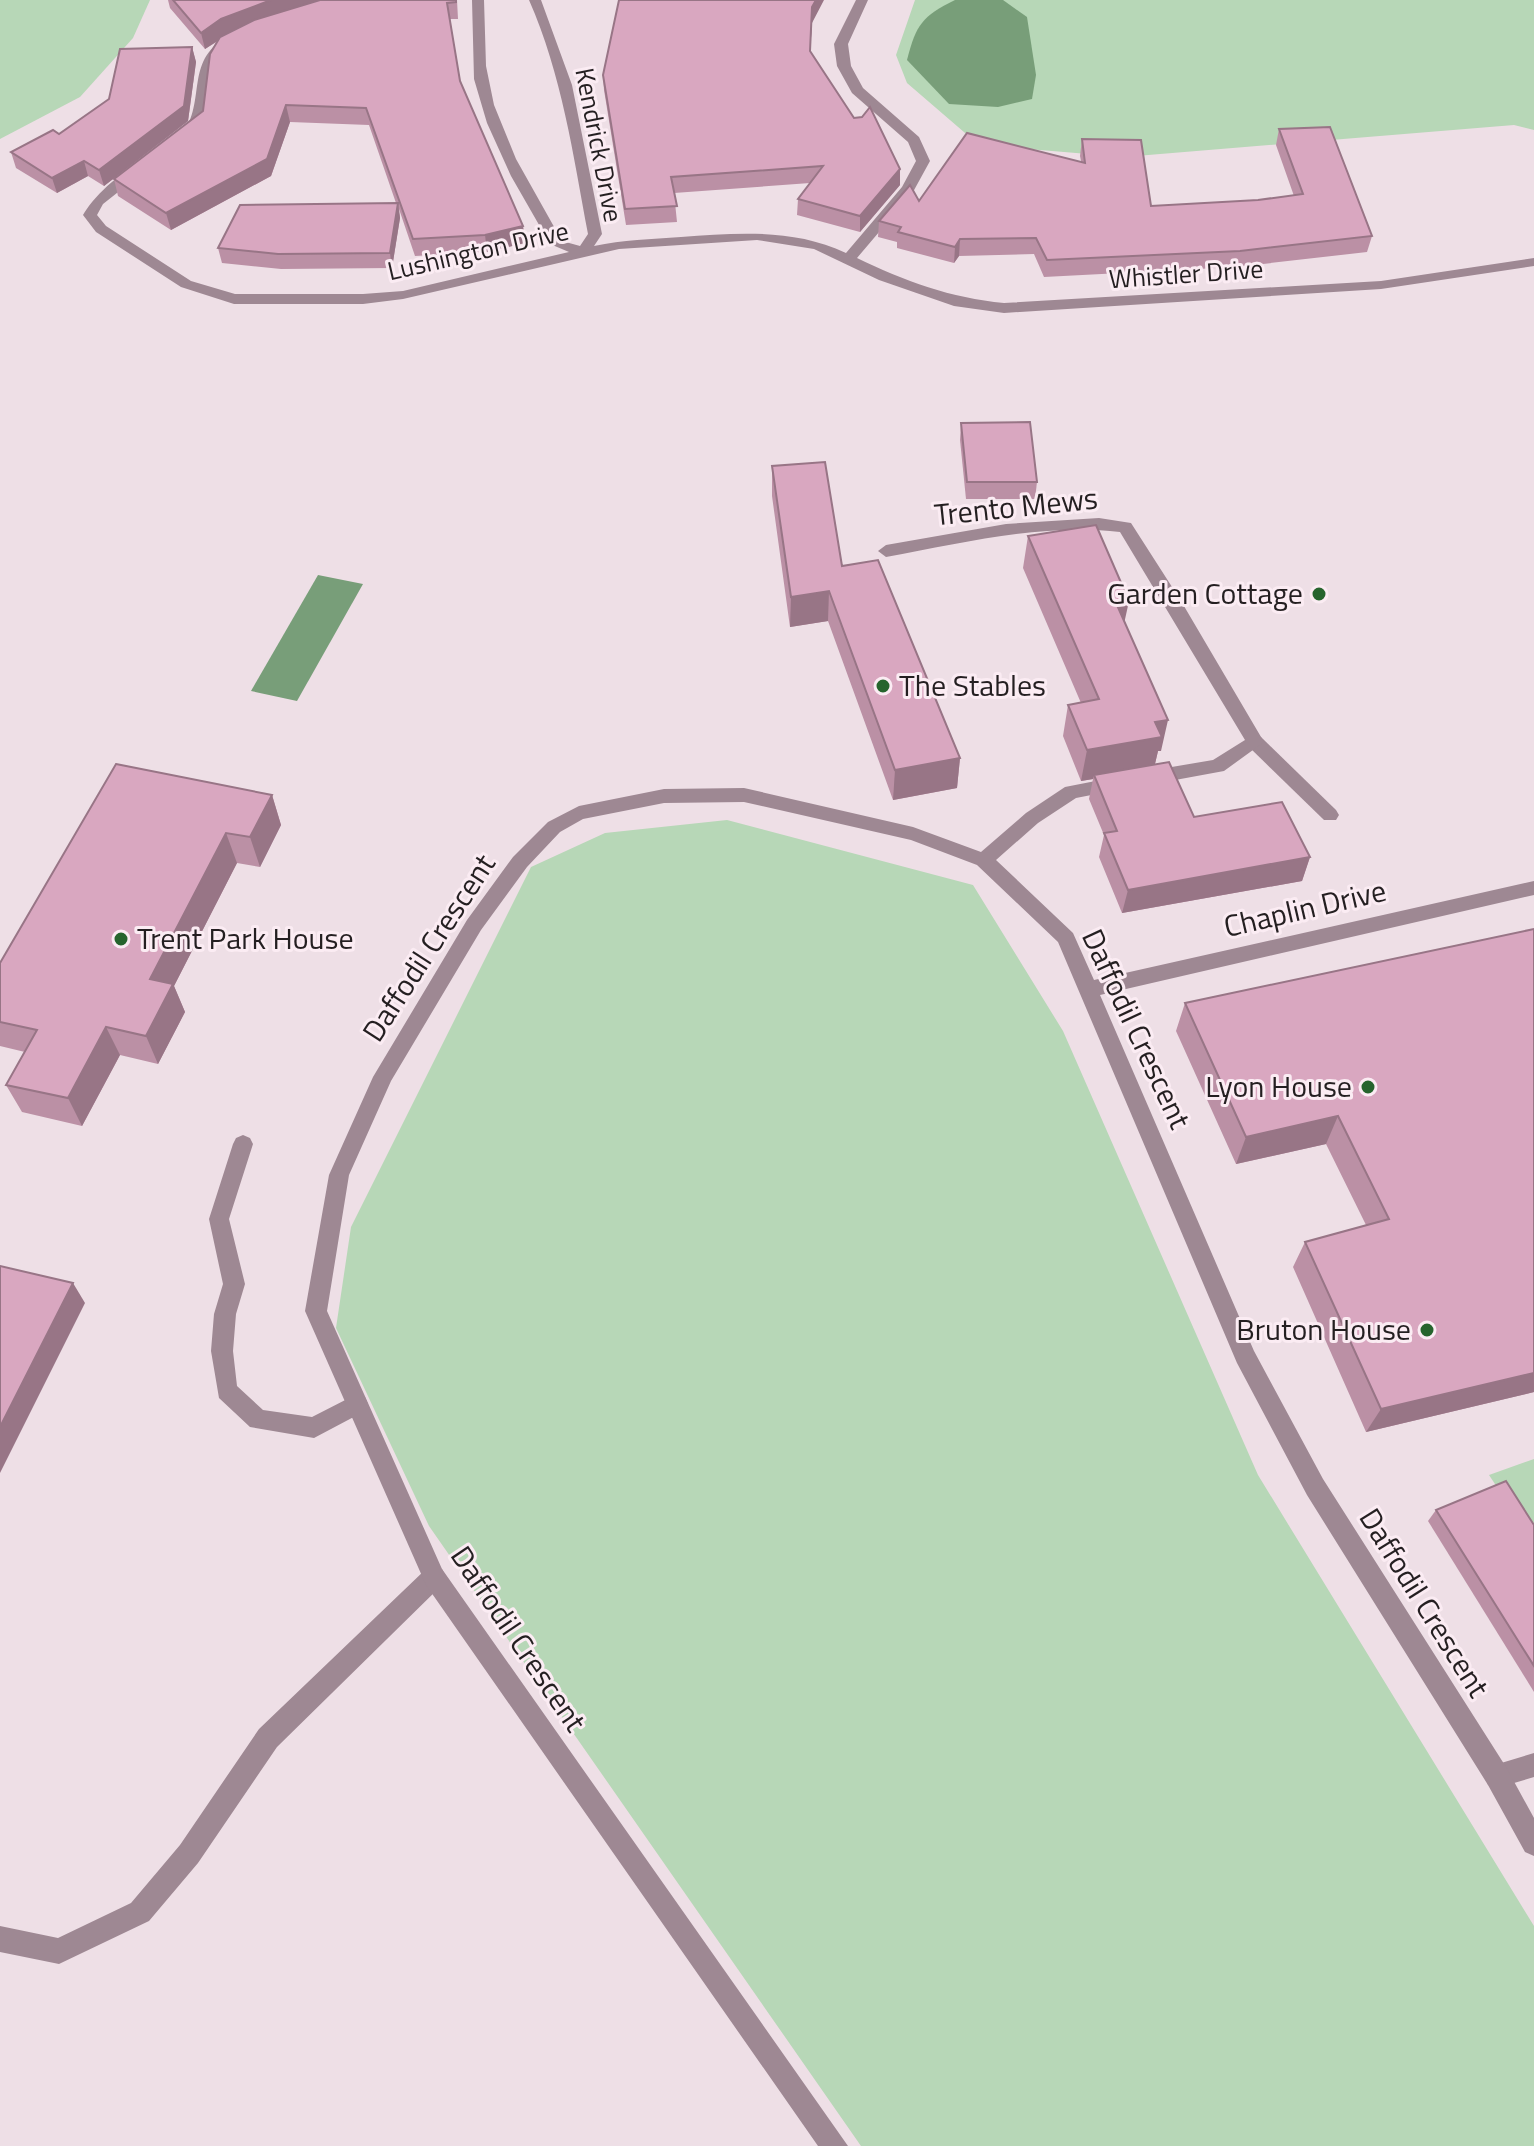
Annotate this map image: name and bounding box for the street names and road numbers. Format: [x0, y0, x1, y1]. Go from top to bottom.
street label: Kendrick Drive [565, 64, 634, 225]
street label: Lushington Drive [384, 211, 572, 290]
street label: Whistler Drive [1107, 249, 1264, 298]
street label: Trento Mews [932, 475, 1100, 537]
street label: Daffodil Crescent [350, 844, 506, 1050]
street label: Chaplin Drive [1219, 867, 1390, 949]
street label: Daffodil Crescent [1070, 921, 1204, 1136]
street label: Daffodil Crescent [1348, 1499, 1502, 1707]
street label: Daffodil Crescent [439, 1536, 598, 1741]

